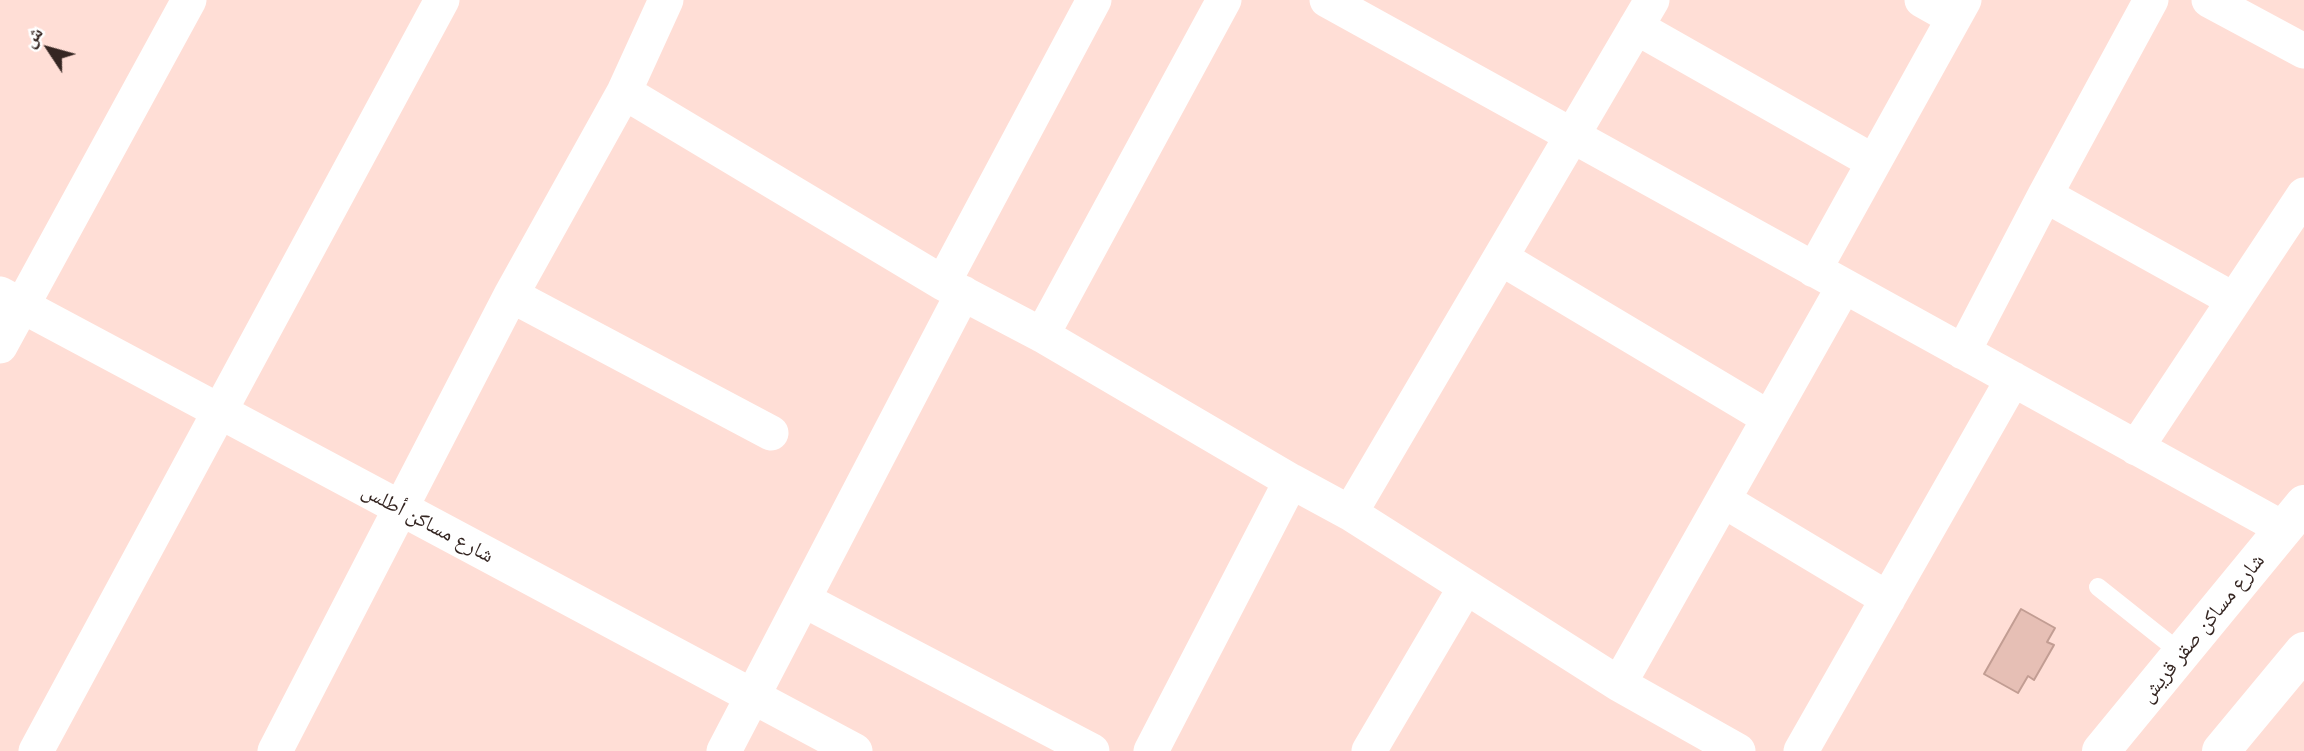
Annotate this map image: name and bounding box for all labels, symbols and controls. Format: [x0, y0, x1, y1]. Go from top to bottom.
north arrow [14, 14, 84, 84]
text: ش [16, 21, 47, 51]
street label: شارع مساكن أطلس [358, 478, 498, 568]
street label: شارع مساكن صقر قريش [2134, 548, 2270, 708]

